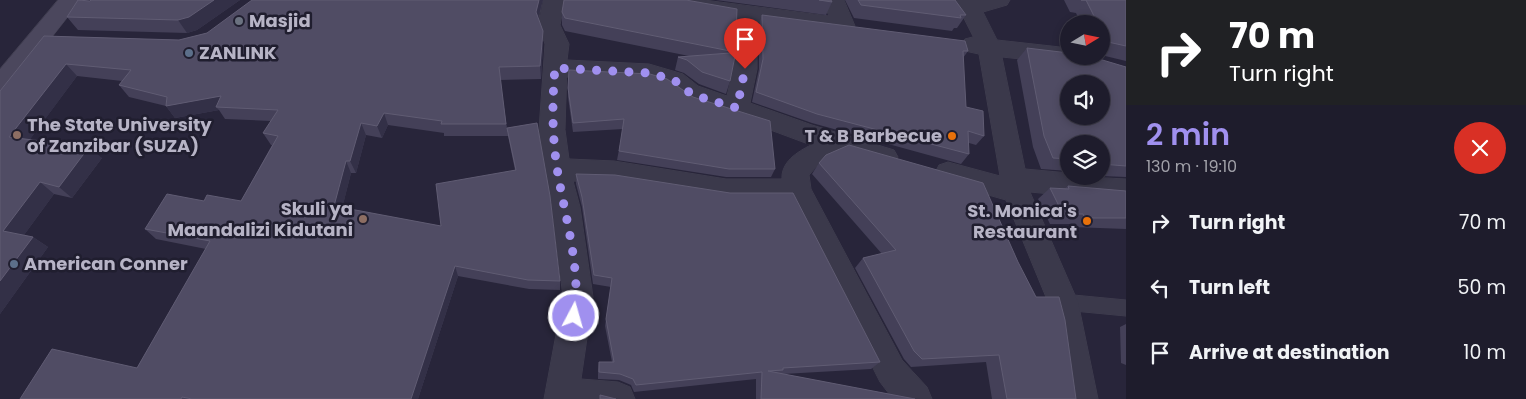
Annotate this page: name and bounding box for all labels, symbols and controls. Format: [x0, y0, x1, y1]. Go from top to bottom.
place label: Masjid [249, 8, 311, 33]
text: 70 m [1229, 11, 1315, 60]
marker: Masjid [233, 15, 245, 27]
north arrow [1060, 15, 1110, 65]
map controls [1060, 15, 1110, 185]
pin [724, 18, 766, 69]
icon: right [1146, 20, 1211, 85]
icon: arrive [731, 25, 759, 53]
place label: ZANLINK [199, 40, 277, 65]
marker: ZANLINK [183, 47, 195, 59]
text: Turn right [1229, 58, 1334, 89]
button: sound [1060, 75, 1110, 125]
place label: The State University of Zanzibar (SUZA) [27, 112, 212, 158]
text: 2 min [1146, 113, 1230, 156]
button: close [1454, 122, 1506, 174]
place label: T & B Barbecue [804, 123, 942, 148]
marker: The State University of Zanzibar (SUZA) [11, 129, 23, 141]
marker: T & B Barbecue [946, 130, 958, 142]
button: layers [1060, 135, 1110, 185]
text: 130 m · 19:10 [1146, 155, 1237, 178]
place label: Skuli ya Maandalizi Kidutani [168, 196, 353, 242]
place label: St. Monica's Restaurant [967, 198, 1077, 244]
icon: right [1146, 209, 1174, 237]
text: Turn right [1189, 209, 1285, 236]
text: 70 m [1459, 209, 1506, 236]
marker: Skuli ya Maandalizi Kidutani [357, 213, 369, 225]
marker: St. Monica's Restaurant [1081, 215, 1093, 227]
place label: American Conner [24, 251, 188, 276]
marker: American Conner [8, 258, 20, 270]
icon: left [1146, 274, 1174, 302]
text: Turn left [1189, 274, 1270, 301]
text: 50 m [1457, 274, 1506, 301]
position arrow [547, 289, 599, 341]
icon: arrive [1146, 339, 1174, 367]
text: Arrive at destination [1189, 339, 1390, 366]
text: 10 m [1463, 339, 1506, 366]

